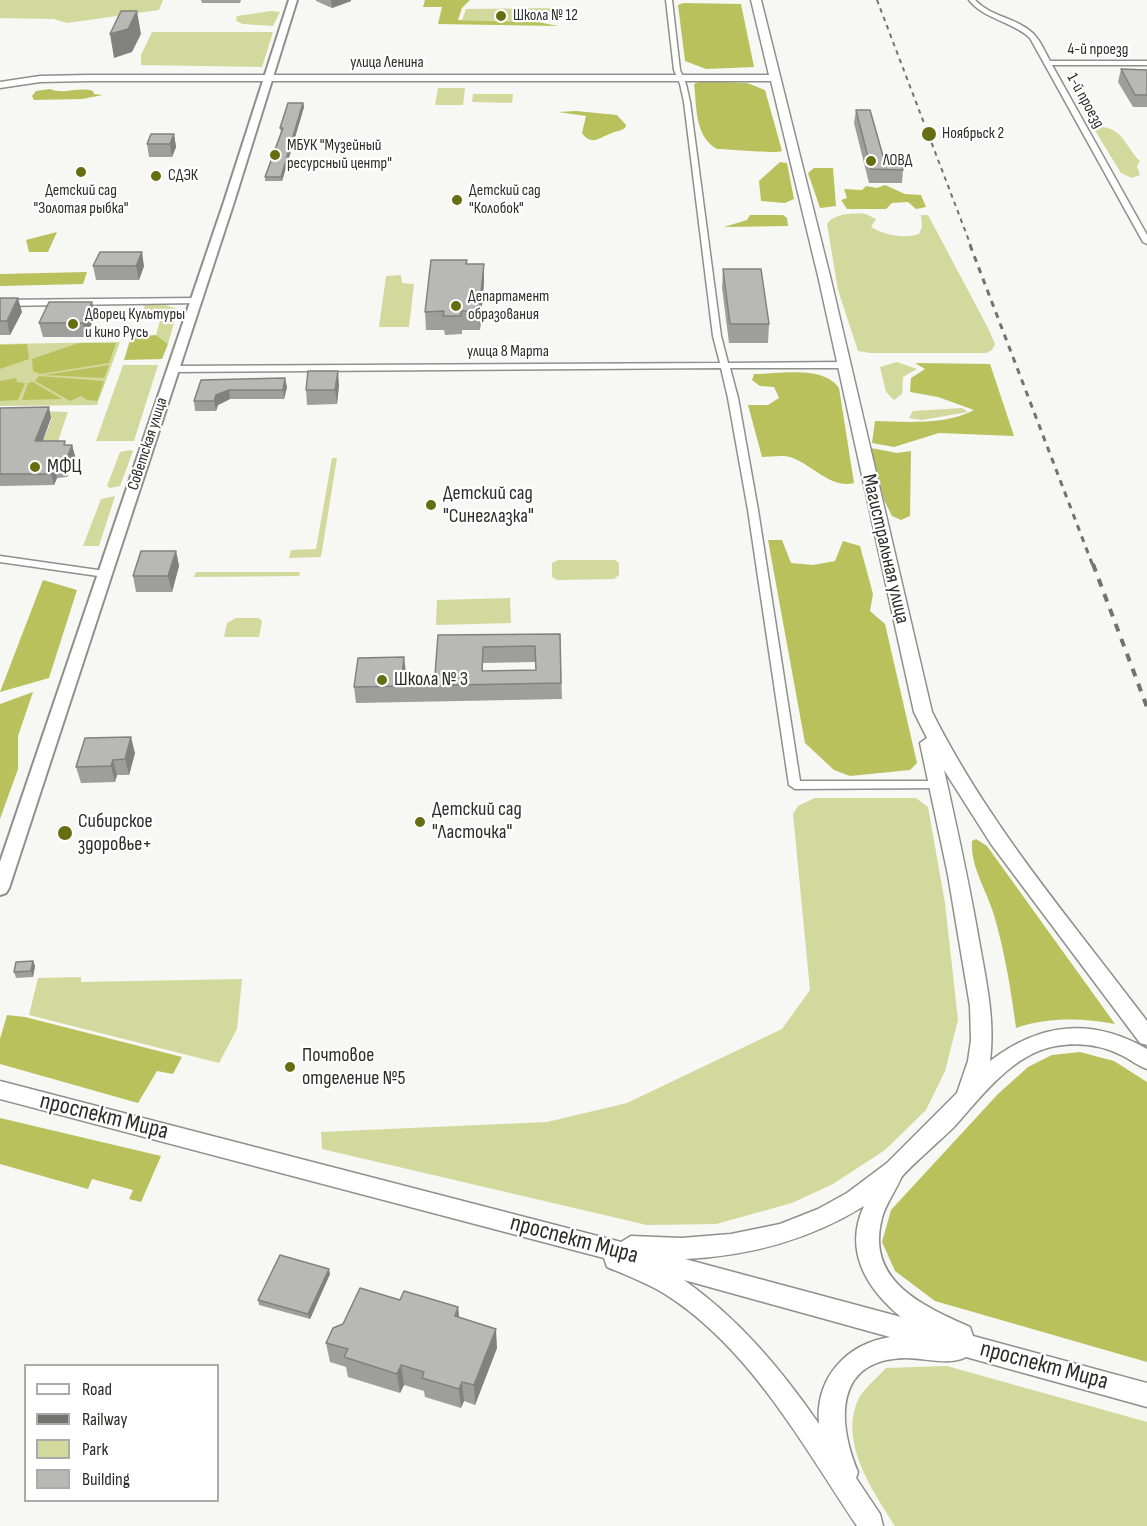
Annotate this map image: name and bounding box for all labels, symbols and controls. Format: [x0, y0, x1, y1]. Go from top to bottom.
place label: Школа № 12 [513, 6, 578, 26]
marker: Школа № 12 [494, 9, 508, 23]
street label: 4-й проезд [1068, 40, 1128, 60]
street label: улица Ленина [350, 53, 424, 73]
street label: 1-й проезд [1062, 70, 1108, 132]
place label: Ноябрьск 2 [942, 124, 1004, 144]
marker: Ноябрьск 2 [920, 125, 938, 143]
place label: МБУК "Музейный ресурсный центр" [287, 136, 392, 174]
marker: МБУК "Музейный ресурсный центр" [268, 148, 282, 162]
place label: ЛОВД [883, 151, 912, 171]
marker: ЛОВД [864, 154, 878, 168]
marker: Детский сад "Золотая рыбка" [74, 165, 88, 179]
place label: СДЭК [168, 166, 198, 186]
marker: СДЭК [149, 169, 163, 183]
place label: Детский сад "Золотая рыбка" [33, 181, 129, 219]
place label: Детский сад "Колобок" [469, 181, 541, 219]
marker: Детский сад "Колобок" [450, 193, 464, 207]
place label: Департамент образования [468, 287, 549, 325]
marker: Департамент образования [449, 299, 463, 313]
place label: Дворец Культуры и кино Русь [85, 305, 185, 343]
marker: Дворец Культуры и кино Русь [66, 317, 80, 331]
street label: улица 8 Марта [467, 342, 549, 362]
street label: Советская улица [124, 395, 172, 493]
place label: МФЦ [47, 455, 82, 479]
marker: МФЦ [28, 460, 42, 474]
street label: Магистральная улица [856, 472, 914, 626]
place label: Детский сад "Синеглазка" [443, 482, 534, 529]
marker: Детский сад "Синеглазка" [424, 498, 438, 512]
place label: Школа № 3 [394, 668, 468, 692]
marker: Школа № 3 [375, 673, 389, 687]
place label: Детский сад "Ласточка" [432, 798, 522, 845]
place label: Сибирское здоровье+ [78, 810, 153, 857]
marker: Детский сад "Ласточка" [413, 815, 427, 829]
marker: Сибирское здоровье+ [56, 824, 74, 842]
place label: Почтовое отделение №5 [302, 1044, 406, 1091]
marker: Почтовое отделение №5 [283, 1060, 297, 1074]
street label: проспект Мира [37, 1087, 171, 1147]
street label: проспект Мира [507, 1209, 641, 1271]
street label: проспект Мира [977, 1335, 1111, 1397]
legend [24, 1364, 219, 1502]
text: Road [82, 1379, 112, 1400]
text: Railway [82, 1409, 127, 1430]
text: Park [82, 1439, 108, 1460]
text: Building [82, 1469, 130, 1490]

